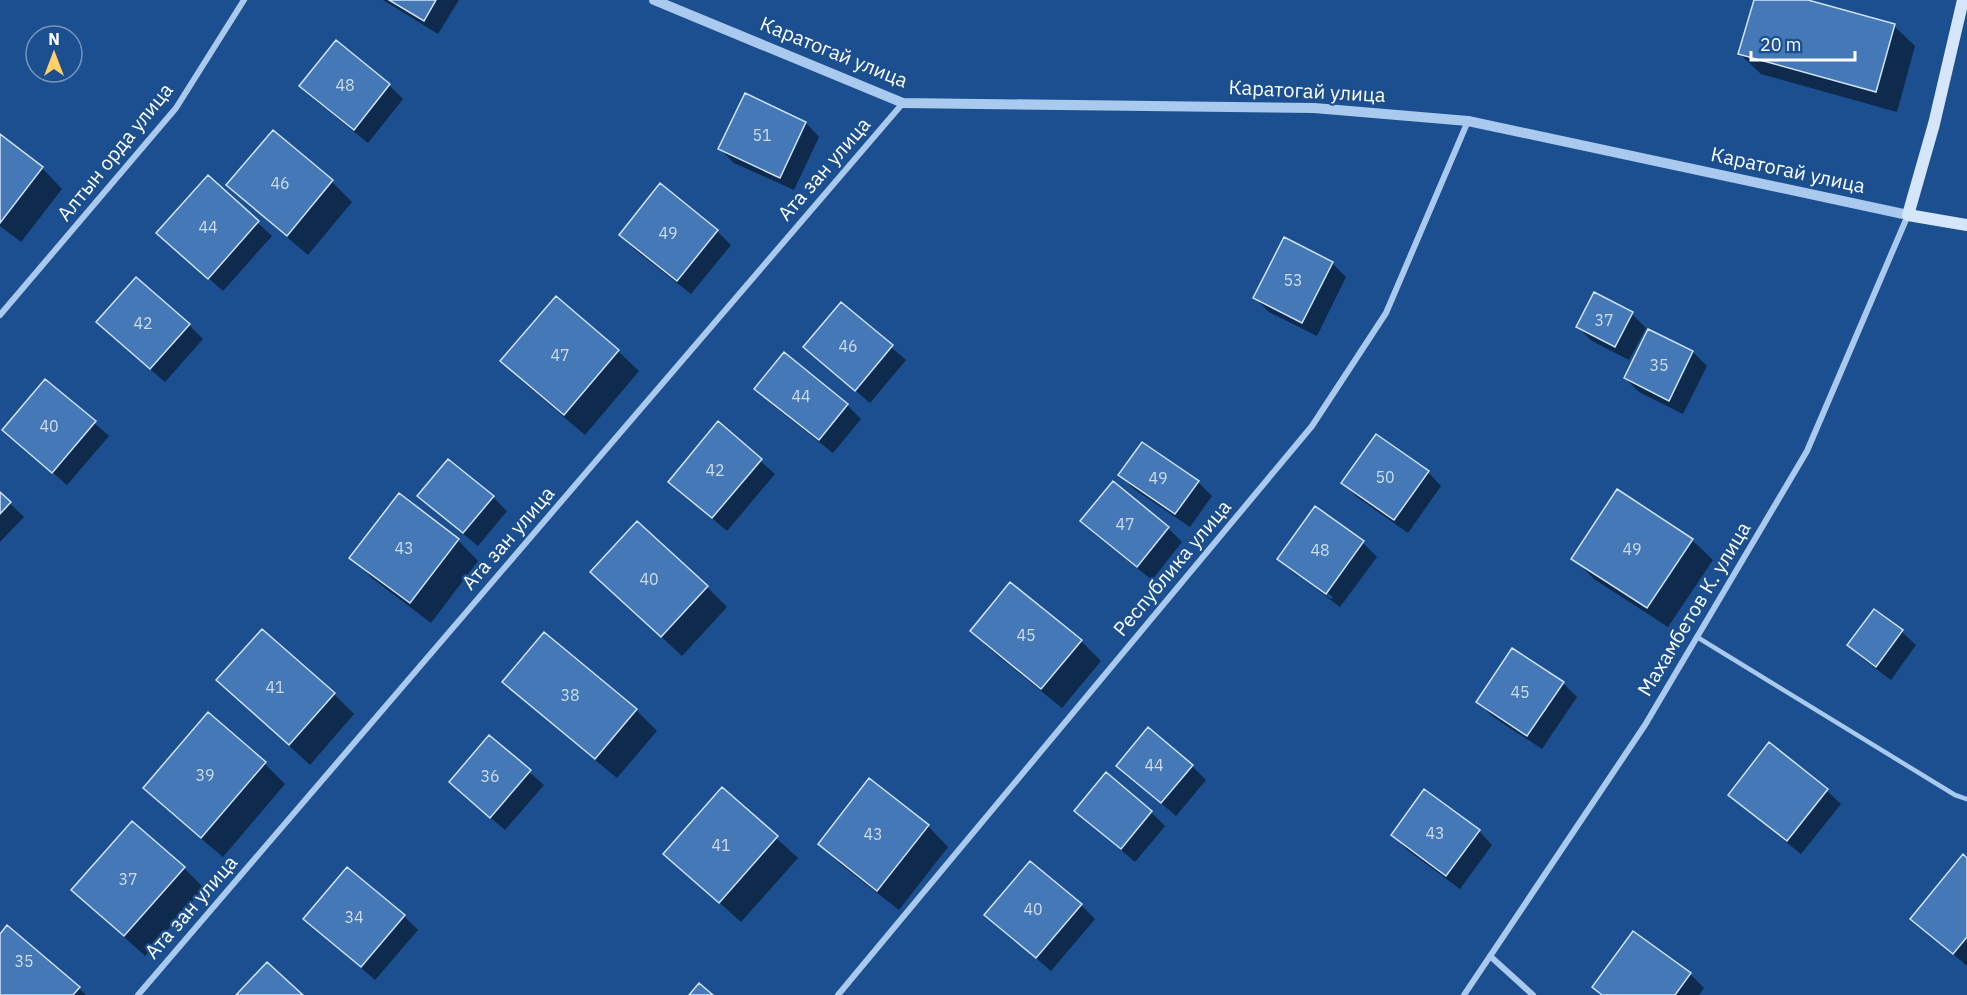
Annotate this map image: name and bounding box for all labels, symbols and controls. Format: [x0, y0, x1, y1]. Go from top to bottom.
street label: Каратогай улица [756, 10, 912, 94]
north arrow [24, 24, 84, 84]
scale bar [1751, 24, 1854, 62]
text: N [48, 29, 60, 49]
text: 20 m [1760, 33, 1802, 56]
street label: Каратогай улица [1228, 73, 1386, 108]
house number: 48 [335, 75, 355, 95]
street label: Алтын орда улица [51, 77, 179, 226]
street label: Ата зан улица [771, 111, 876, 226]
house number: 51 [752, 125, 772, 145]
street label: Каратогай улица [1708, 140, 1868, 199]
house number: 46 [270, 173, 290, 193]
house number: 44 [198, 217, 218, 237]
house number: 49 [658, 223, 678, 243]
house number: 53 [1283, 270, 1303, 290]
house number: 37 [1594, 310, 1614, 330]
house number: 42 [133, 313, 153, 333]
house number: 46 [838, 336, 858, 356]
house number: 47 [550, 345, 570, 365]
house number: 35 [1649, 355, 1669, 375]
house number: 44 [791, 386, 811, 406]
house number: 40 [39, 416, 59, 436]
house number: 42 [705, 460, 725, 480]
house number: 50 [1375, 467, 1395, 487]
house number: 49 [1148, 468, 1168, 488]
street label: Ата зан улица [455, 480, 560, 595]
street label: Республика улица [1107, 494, 1237, 641]
house number: 47 [1115, 514, 1135, 534]
street label: Махамбетов К. улица [1631, 516, 1756, 701]
house number: 43 [394, 538, 414, 558]
house number: 49 [1622, 539, 1642, 559]
house number: 48 [1310, 540, 1330, 560]
house number: 40 [639, 569, 659, 589]
house number: 45 [1016, 625, 1036, 645]
house number: 41 [265, 677, 285, 697]
house number: 45 [1510, 682, 1530, 702]
house number: 38 [560, 685, 580, 705]
house number: 44 [1144, 755, 1164, 775]
house number: 39 [195, 765, 215, 785]
house number: 36 [480, 766, 500, 786]
house number: 43 [1425, 823, 1445, 843]
house number: 43 [863, 824, 883, 844]
house number: 41 [711, 835, 731, 855]
street label: Ата зан улица [138, 849, 243, 964]
house number: 37 [118, 869, 138, 889]
house number: 40 [1023, 899, 1043, 919]
house number: 34 [344, 907, 364, 927]
house number: 35 [14, 951, 34, 971]

